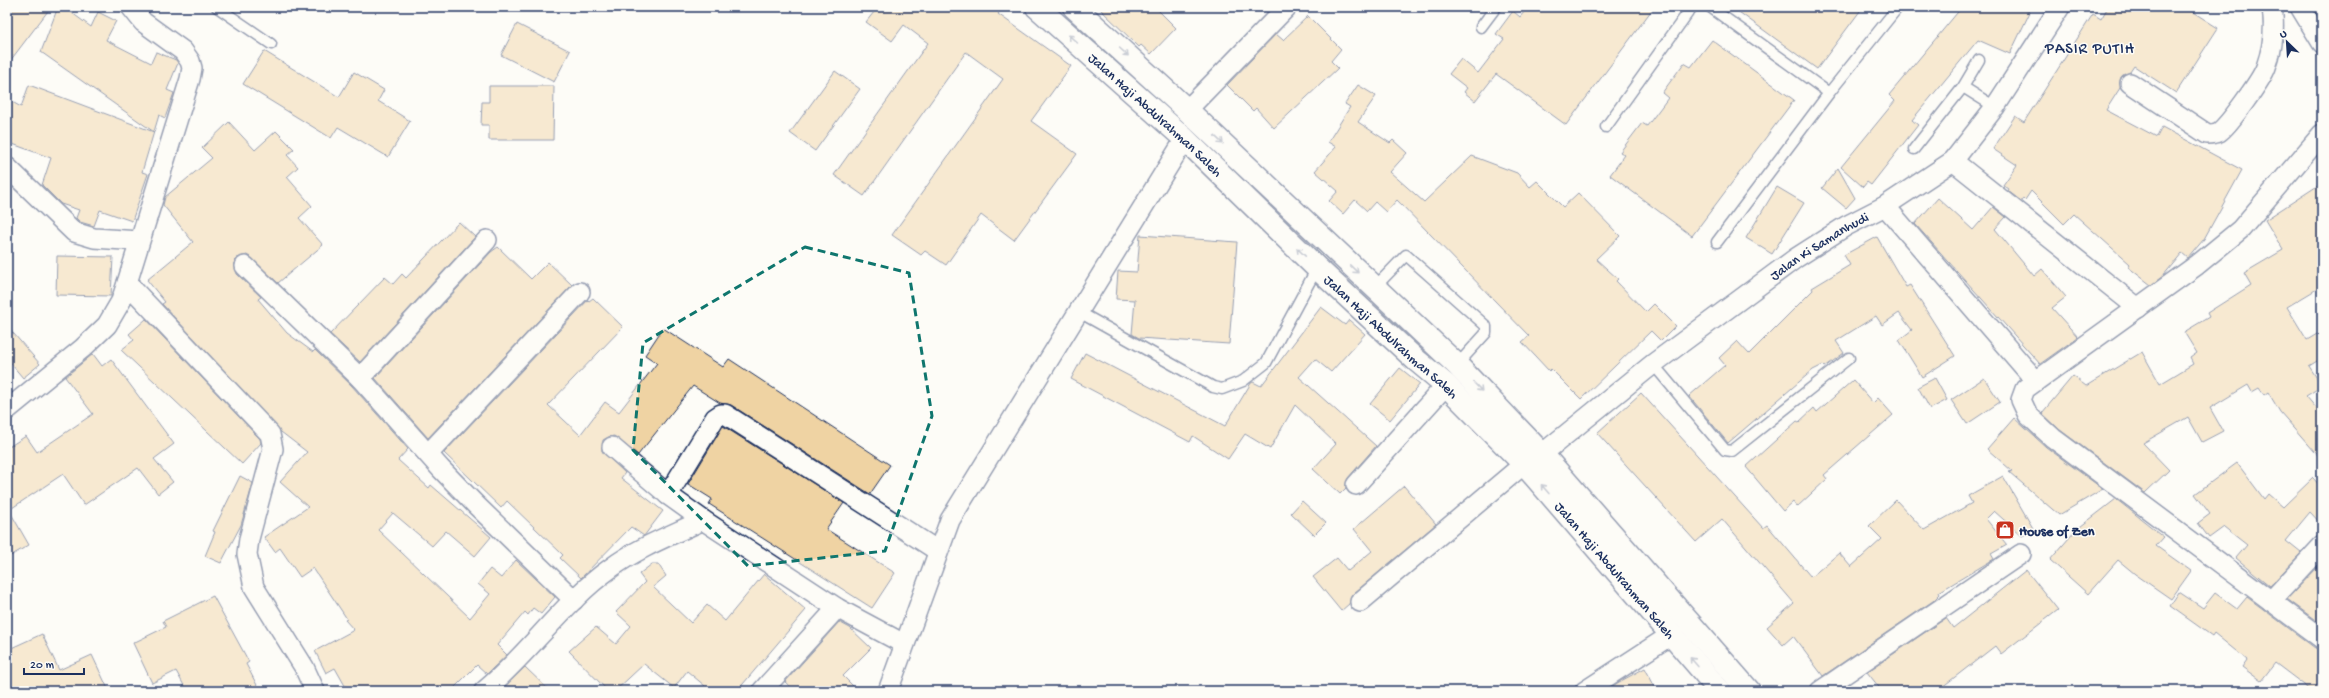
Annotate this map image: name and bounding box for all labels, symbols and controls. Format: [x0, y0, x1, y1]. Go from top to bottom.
north arrow [2267, 22, 2307, 62]
text: U [2278, 28, 2290, 42]
one-way arrow [1068, 35, 1079, 44]
district label: PASIR PUTIH [2044, 41, 2135, 60]
one-way arrow [1118, 47, 1128, 56]
street label: Jalan Haji Abdulrahman Saleh [1083, 50, 1225, 182]
one-way arrow [1214, 135, 1224, 145]
street label: Jalan Ki Samanhudi [1768, 210, 1872, 285]
one-way arrow [1296, 247, 1306, 257]
one-way arrow [1349, 264, 1359, 273]
street label: Jalan Haji Abdulrahman Saleh [1319, 273, 1461, 404]
one-way arrow [1474, 382, 1483, 392]
one-way arrow [1540, 484, 1550, 494]
street label: Jalan Haji Abdulrahman Saleh [1550, 499, 1678, 644]
shop icon: House of Zen [1994, 519, 2016, 541]
place label: House of Zen [2019, 524, 2095, 541]
scale bar [24, 650, 84, 676]
one-way arrow [1690, 657, 1699, 667]
text: 20 m [30, 659, 55, 673]

